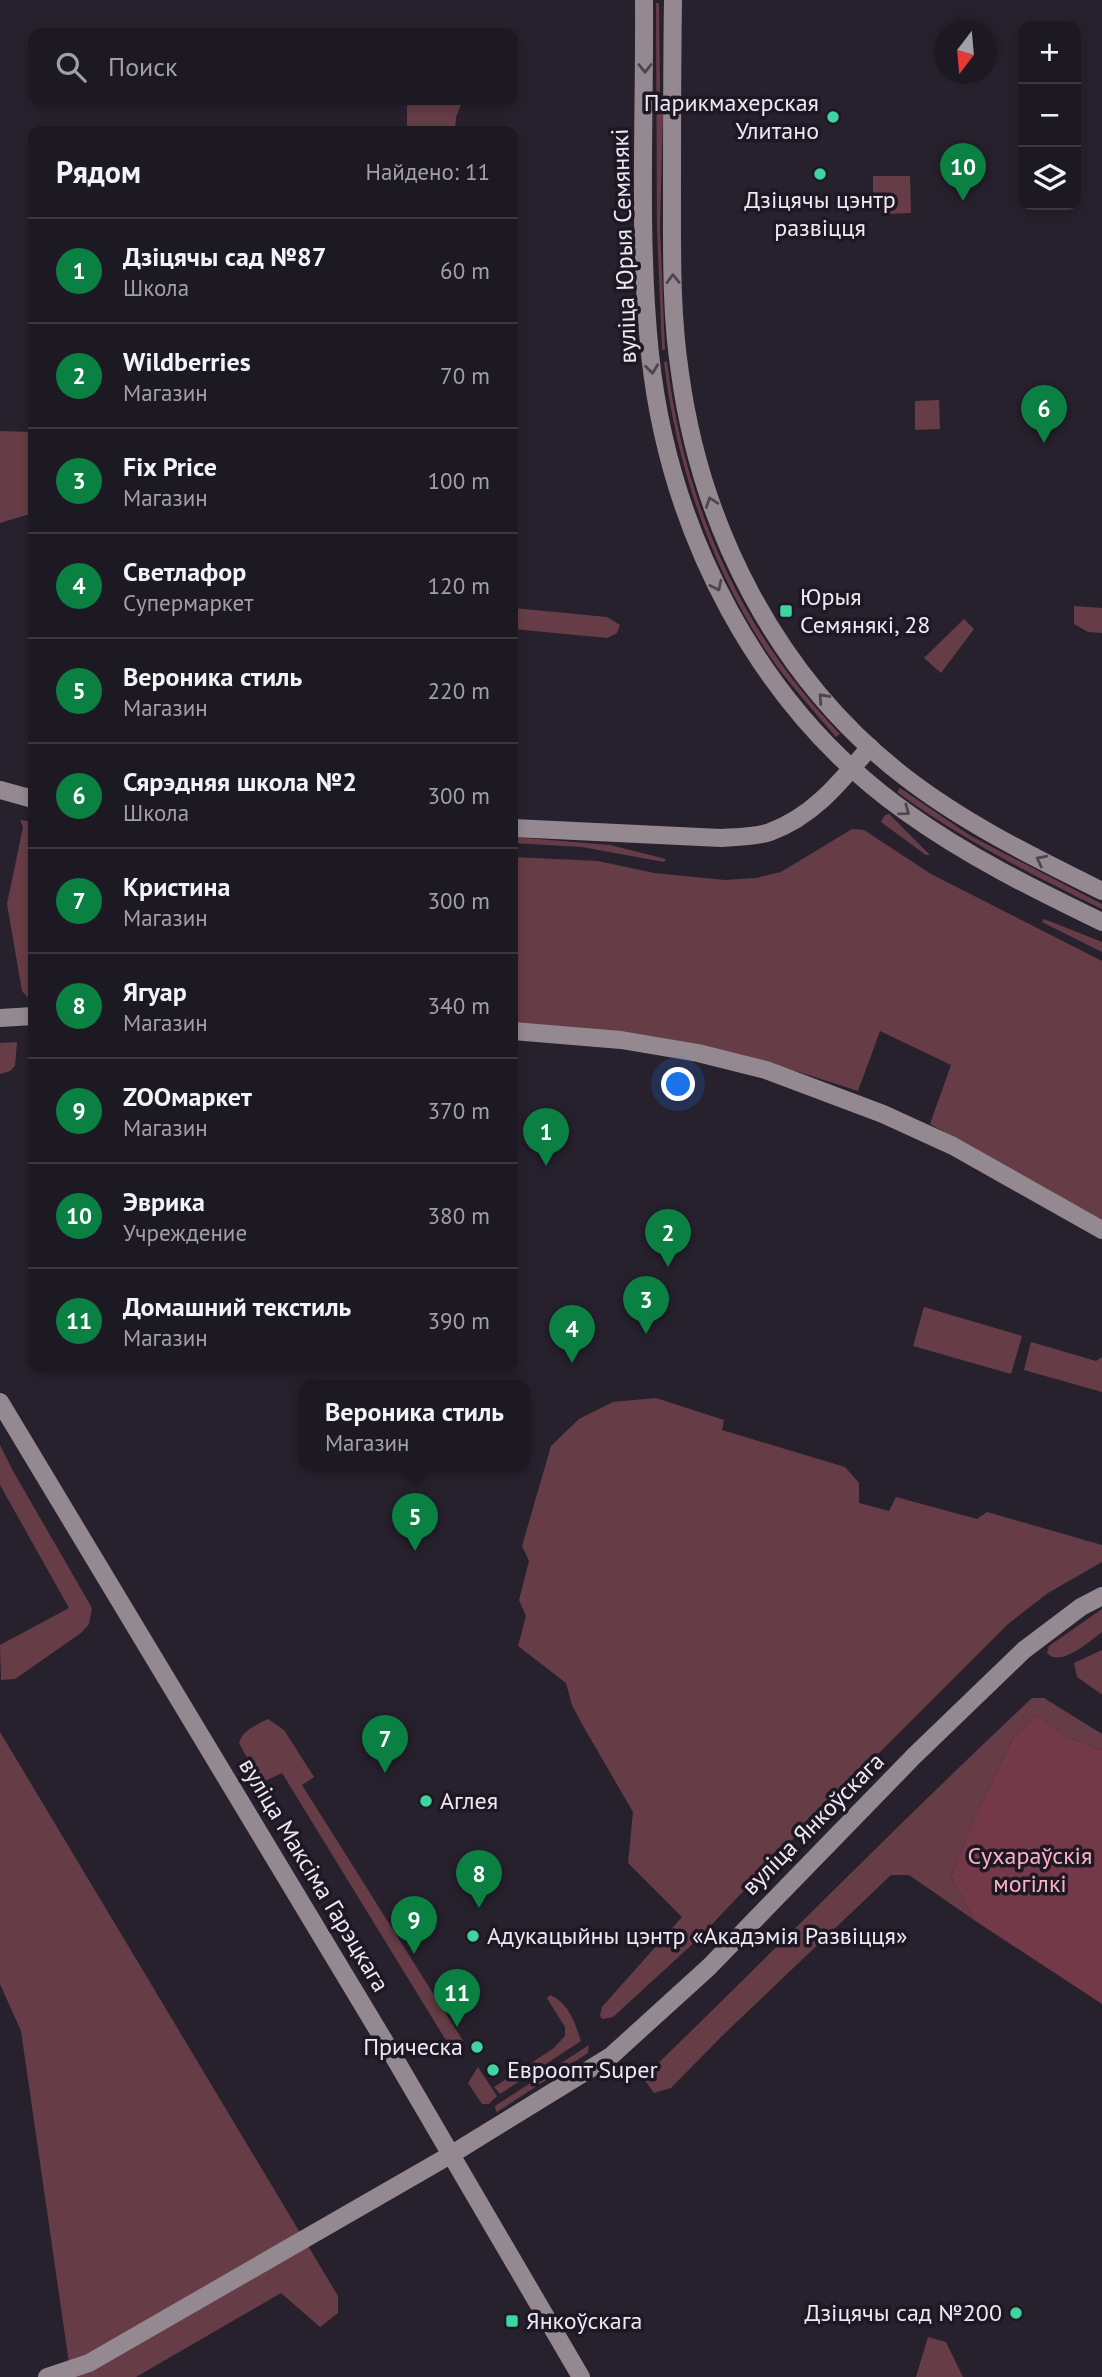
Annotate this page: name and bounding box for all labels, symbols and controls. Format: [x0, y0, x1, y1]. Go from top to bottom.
north arrow [934, 21, 997, 84]
map controls [1018, 21, 1081, 210]
button: + [1018, 21, 1081, 84]
search box [28, 28, 518, 105]
icon: search [52, 48, 90, 86]
text: Поиск [108, 50, 177, 83]
one-way arrow [637, 63, 652, 74]
button: − [1018, 84, 1081, 147]
place label: Парикмахерская Улитано [644, 87, 819, 146]
marker: Парикмахерская Улитано [825, 109, 841, 125]
street label: вуліца Юрыя Семянякі [604, 128, 643, 364]
pin: 10 [940, 143, 986, 201]
button: layers [1018, 147, 1081, 210]
text: Рядом [56, 152, 141, 191]
text: Найдено: 11 [365, 157, 490, 186]
marker: Дзіцячы цэнтр развіцця [812, 166, 828, 182]
place label: Дзіцячы цэнтр развіцця [744, 184, 896, 243]
text: Дзіцячы сад №87 [123, 240, 326, 273]
text: 1 [72, 256, 86, 285]
text: 60 m [440, 256, 490, 285]
text: Школа [123, 273, 189, 302]
one-way arrow [665, 273, 680, 284]
text: Wildberries [123, 345, 251, 378]
text: 2 [72, 361, 86, 390]
text: 70 m [440, 361, 490, 390]
one-way arrow [645, 363, 660, 375]
text: Магазин [123, 378, 208, 407]
pin: 6 [1021, 385, 1067, 443]
text: Fix Price [123, 450, 217, 483]
text: 3 [72, 466, 86, 495]
text: 100 m [428, 466, 490, 495]
text: Магазин [123, 483, 208, 512]
one-way arrow [704, 496, 719, 508]
text: Светлафор [123, 555, 246, 588]
text: 4 [72, 571, 86, 600]
text: 120 m [428, 571, 490, 600]
one-way arrow [708, 579, 722, 591]
place label: Юрыя Семянякі, 28 [800, 581, 930, 640]
text: Супермаркет [123, 588, 253, 617]
marker: Юрыя Семянякі, 28 [778, 603, 794, 619]
text: Вероника стиль [123, 660, 302, 693]
text: 5 [72, 676, 86, 705]
text: 220 m [428, 676, 490, 705]
text: Магазин [123, 693, 208, 722]
one-way arrow [819, 693, 831, 706]
text: Сярэдняя школа №2 [123, 765, 357, 798]
text: 6 [72, 781, 86, 810]
text: 300 m [428, 781, 490, 810]
text: Школа [123, 798, 189, 827]
one-way arrow [897, 803, 910, 816]
one-way arrow [1036, 855, 1048, 869]
text: Кристина [123, 870, 230, 903]
text: 7 [72, 886, 86, 915]
text: 300 m [428, 886, 490, 915]
text: Магазин [123, 903, 208, 932]
text: Ягуар [123, 975, 187, 1008]
text: 8 [72, 991, 86, 1020]
text: 340 m [428, 991, 490, 1020]
text: Магазин [123, 1008, 208, 1037]
your location [661, 1067, 695, 1101]
text: ZOOмаркет [123, 1080, 252, 1113]
text: 9 [72, 1096, 86, 1125]
text: 370 m [428, 1096, 490, 1125]
pin: 1 [523, 1108, 569, 1166]
text: Магазин [123, 1113, 208, 1142]
text: Эврика [123, 1185, 205, 1218]
text: 10 [66, 1201, 92, 1230]
text: 380 m [428, 1201, 490, 1230]
pin: 2 [645, 1209, 691, 1267]
text: Учреждение [123, 1218, 247, 1247]
pin: 3 [623, 1276, 669, 1334]
text: Домашний текстиль [123, 1290, 351, 1323]
pin: 4 [549, 1305, 595, 1363]
text: 11 [66, 1306, 92, 1335]
text: 390 m [428, 1306, 490, 1335]
text: Магазин [123, 1323, 208, 1352]
popup [299, 1380, 530, 1471]
text: Вероника стиль [325, 1395, 504, 1428]
text: Магазин [325, 1428, 410, 1457]
pin: 5 [392, 1493, 438, 1551]
pin: 7 [362, 1715, 408, 1773]
street label: вуліца Янкоўскага [735, 1746, 891, 1902]
street label: вуліца Максіма Гарэцкага [232, 1752, 397, 1997]
place label: Аглея [440, 1785, 498, 1816]
marker: Аглея [418, 1793, 434, 1809]
park label: Сухараўскія могілкі [968, 1840, 1092, 1899]
pin: 8 [456, 1850, 502, 1908]
pin: 9 [391, 1896, 437, 1954]
place label: Адукацыйны цэнтр «Акадэмія Развіцця» [487, 1920, 907, 1951]
marker: Адукацыйны цэнтр «Акадэмія Развіцця» [465, 1928, 481, 1944]
pin: 11 [434, 1969, 480, 2027]
place label: Прическа [363, 2031, 463, 2062]
marker: Прическа [469, 2039, 485, 2055]
place label: Евроопт Super [507, 2054, 658, 2085]
marker: Евроопт Super [485, 2062, 501, 2078]
place label: Дзіцячы сад №200 [804, 2297, 1002, 2328]
place label: Янкоўскага [526, 2305, 642, 2336]
marker: Дзіцячы сад №200 [1008, 2305, 1024, 2321]
marker: Янкоўскага [504, 2313, 520, 2329]

